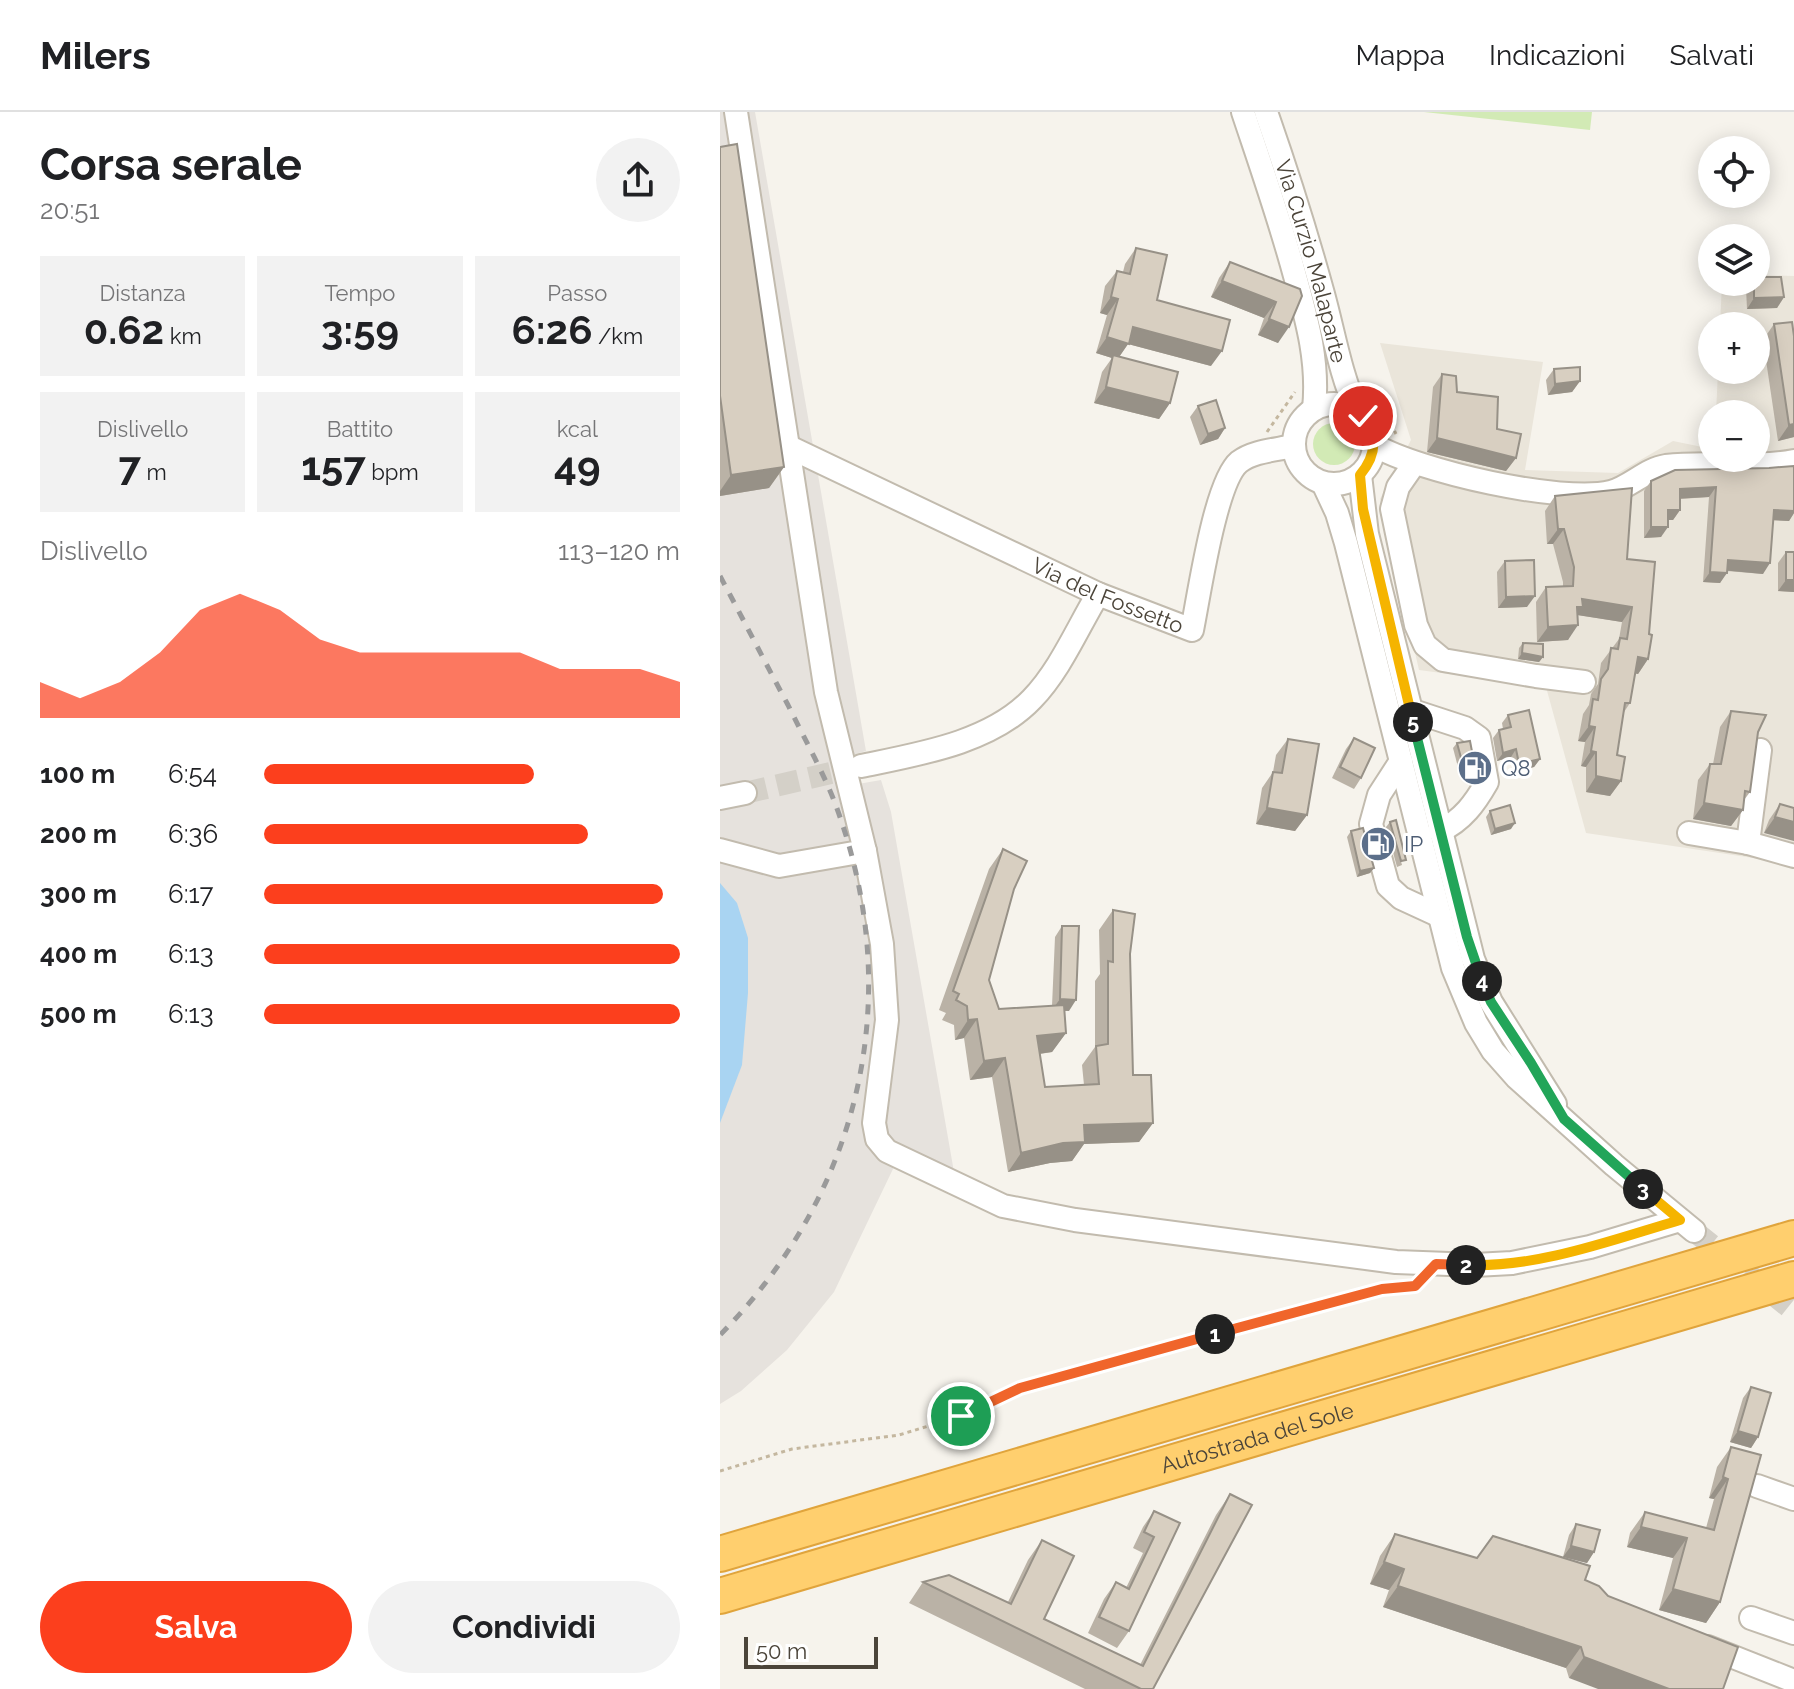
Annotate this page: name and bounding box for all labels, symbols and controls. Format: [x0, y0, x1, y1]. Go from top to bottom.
text: Milers [40, 33, 151, 78]
text: Mappa [1356, 39, 1445, 72]
text: Indicazioni [1489, 39, 1625, 72]
text: Salvati [1669, 39, 1754, 72]
map controls [1698, 136, 1770, 472]
button: locate [1698, 136, 1770, 208]
button: share [596, 138, 680, 222]
text: Corsa serale [40, 139, 302, 190]
street label: Via Curzio Malaparte [1270, 156, 1353, 366]
text: 20:51 [40, 195, 100, 225]
button: layers [1698, 224, 1770, 296]
text: Distanza [100, 280, 186, 306]
text: Tempo [325, 280, 395, 306]
text: Passo [547, 280, 607, 306]
text: 0.62 [84, 306, 164, 353]
text: 3:59 [321, 306, 399, 353]
text: 6:26 [511, 306, 592, 353]
button: + [1698, 312, 1770, 384]
text: km [164, 323, 202, 349]
text: /km [592, 323, 643, 349]
pin [1329, 382, 1397, 450]
icon: check [1341, 394, 1385, 438]
button: − [1698, 400, 1770, 472]
text: Dislivello [97, 416, 188, 442]
text: Battito [327, 416, 393, 442]
text: kcal [557, 416, 598, 442]
text: 7 [119, 442, 141, 489]
text: 157 [301, 442, 366, 489]
text: 49 [554, 442, 601, 489]
text: m [141, 459, 167, 485]
text: bpm [366, 459, 419, 485]
text: Dislivello [40, 536, 148, 566]
text: 113–120 m [558, 536, 680, 566]
street label: Via del Fossetto [1028, 552, 1187, 639]
pin: 5 [1393, 702, 1433, 742]
text: 5 [1407, 709, 1419, 735]
fuel station icon: Q8 [1456, 749, 1494, 787]
place label: Q8 [1501, 755, 1531, 781]
text: 100 m [40, 759, 115, 789]
text: 6:54 [168, 759, 217, 789]
text: 200 m [40, 819, 117, 849]
text: 6:36 [168, 819, 218, 849]
fuel station icon: IP [1359, 825, 1397, 863]
place label: IP [1404, 831, 1423, 857]
text: 300 m [40, 879, 117, 909]
text: 6:17 [168, 879, 213, 909]
text: 400 m [40, 939, 117, 969]
text: 6:13 [168, 939, 214, 969]
pin: 4 [1462, 961, 1502, 1001]
text: 4 [1476, 968, 1488, 994]
text: 500 m [40, 999, 117, 1029]
text: 6:13 [168, 999, 214, 1029]
pin: 3 [1623, 1169, 1663, 1209]
text: 3 [1637, 1176, 1649, 1202]
pin: 2 [1446, 1245, 1486, 1285]
text: 2 [1460, 1252, 1472, 1278]
pin: 1 [1195, 1314, 1235, 1354]
text: 1 [1210, 1321, 1220, 1347]
pin [927, 1382, 995, 1450]
icon: arrive [939, 1394, 983, 1438]
street label: Autostrada del Sole [1158, 1397, 1357, 1478]
button: Salva [40, 1581, 352, 1673]
button: Condividi [368, 1581, 680, 1673]
scale bar [744, 1633, 878, 1669]
text: 50 m [756, 1638, 807, 1664]

